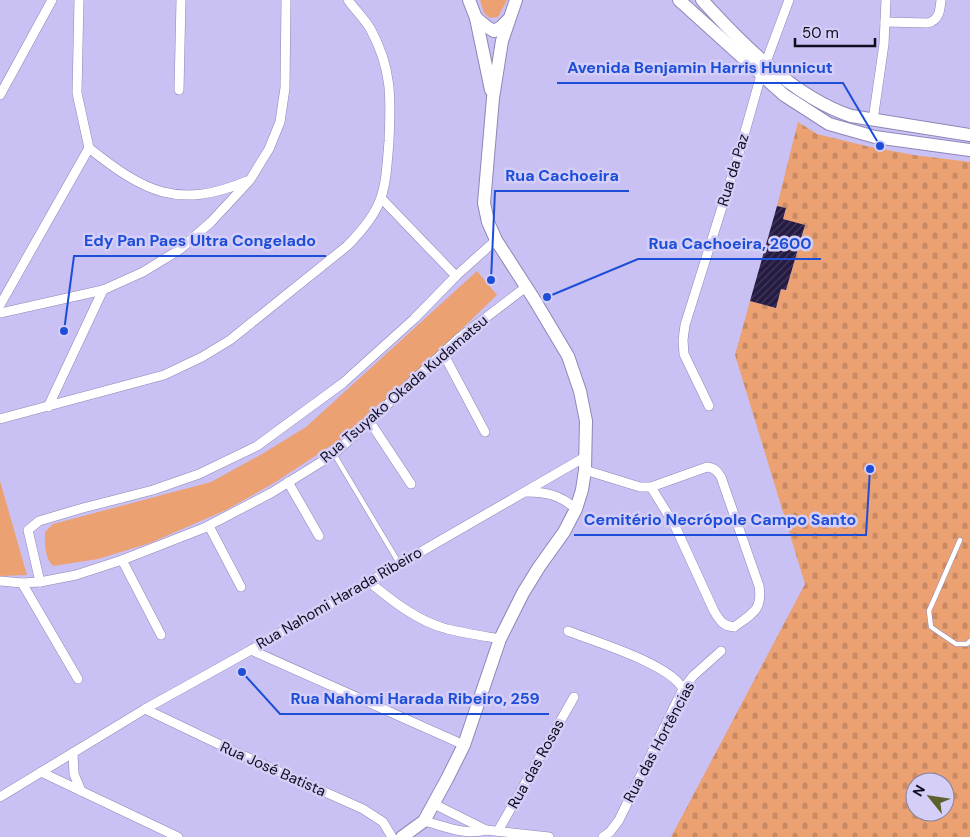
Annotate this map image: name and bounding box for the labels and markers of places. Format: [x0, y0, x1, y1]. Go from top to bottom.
callout: Avenida Benjamin Harris Hunnicut [557, 52, 843, 83]
callout: Rua Cachoeira [495, 160, 629, 191]
callout: Edy Pan Paes Ultra Congelado [74, 225, 326, 256]
callout: Rua Cachoeira, 2600 [638, 228, 821, 259]
callout: Cemitério Necrópole Campo Santo [574, 504, 866, 535]
callout: Rua Nahomi Harada Ribeiro, 259 [280, 683, 549, 714]

